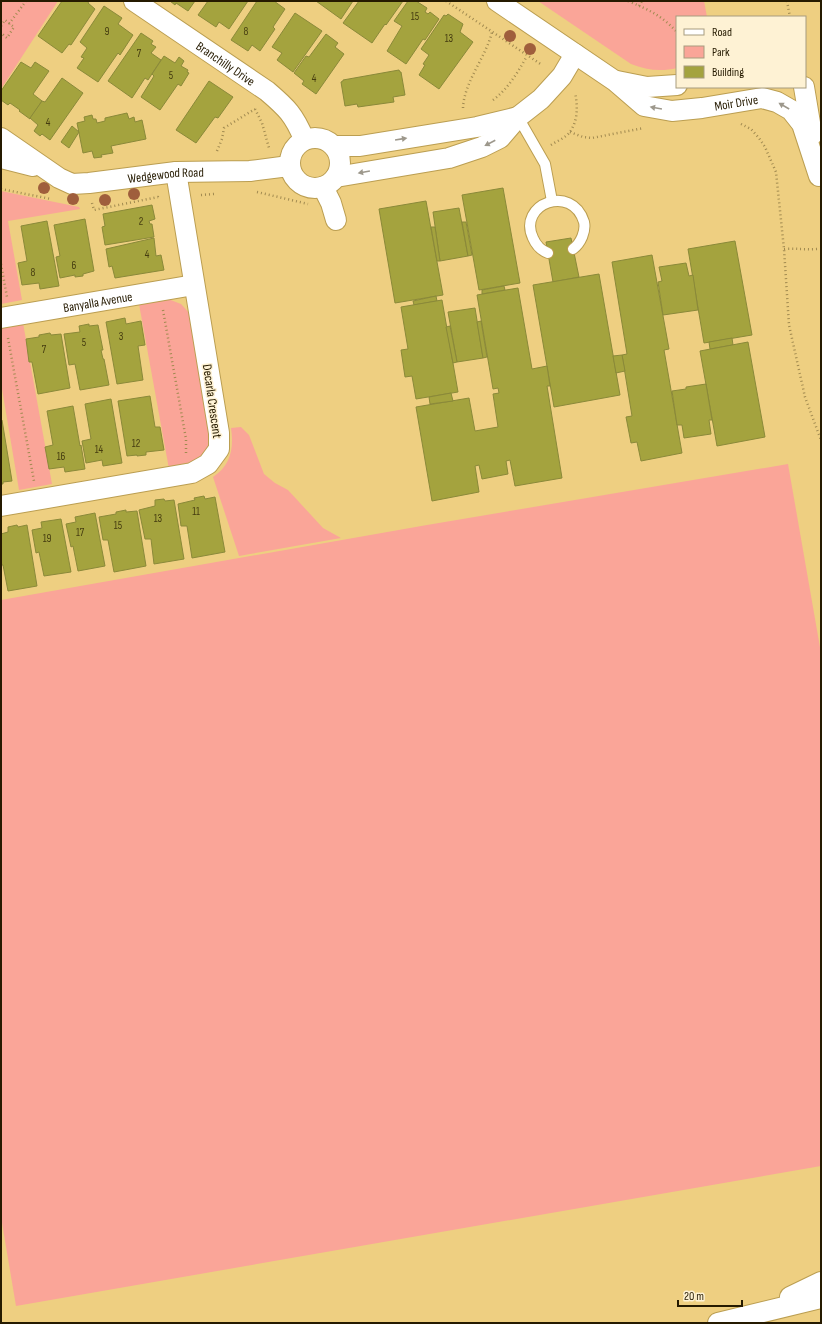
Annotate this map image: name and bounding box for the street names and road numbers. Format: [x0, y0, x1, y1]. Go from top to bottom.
street label: Branchilly Drive [193, 38, 258, 90]
street label: Moir Drive [713, 92, 759, 115]
street label: Wedgewood Road [127, 165, 204, 187]
street label: Banyalla Avenue [62, 289, 134, 316]
street label: Decarla Crescent [199, 363, 225, 439]

